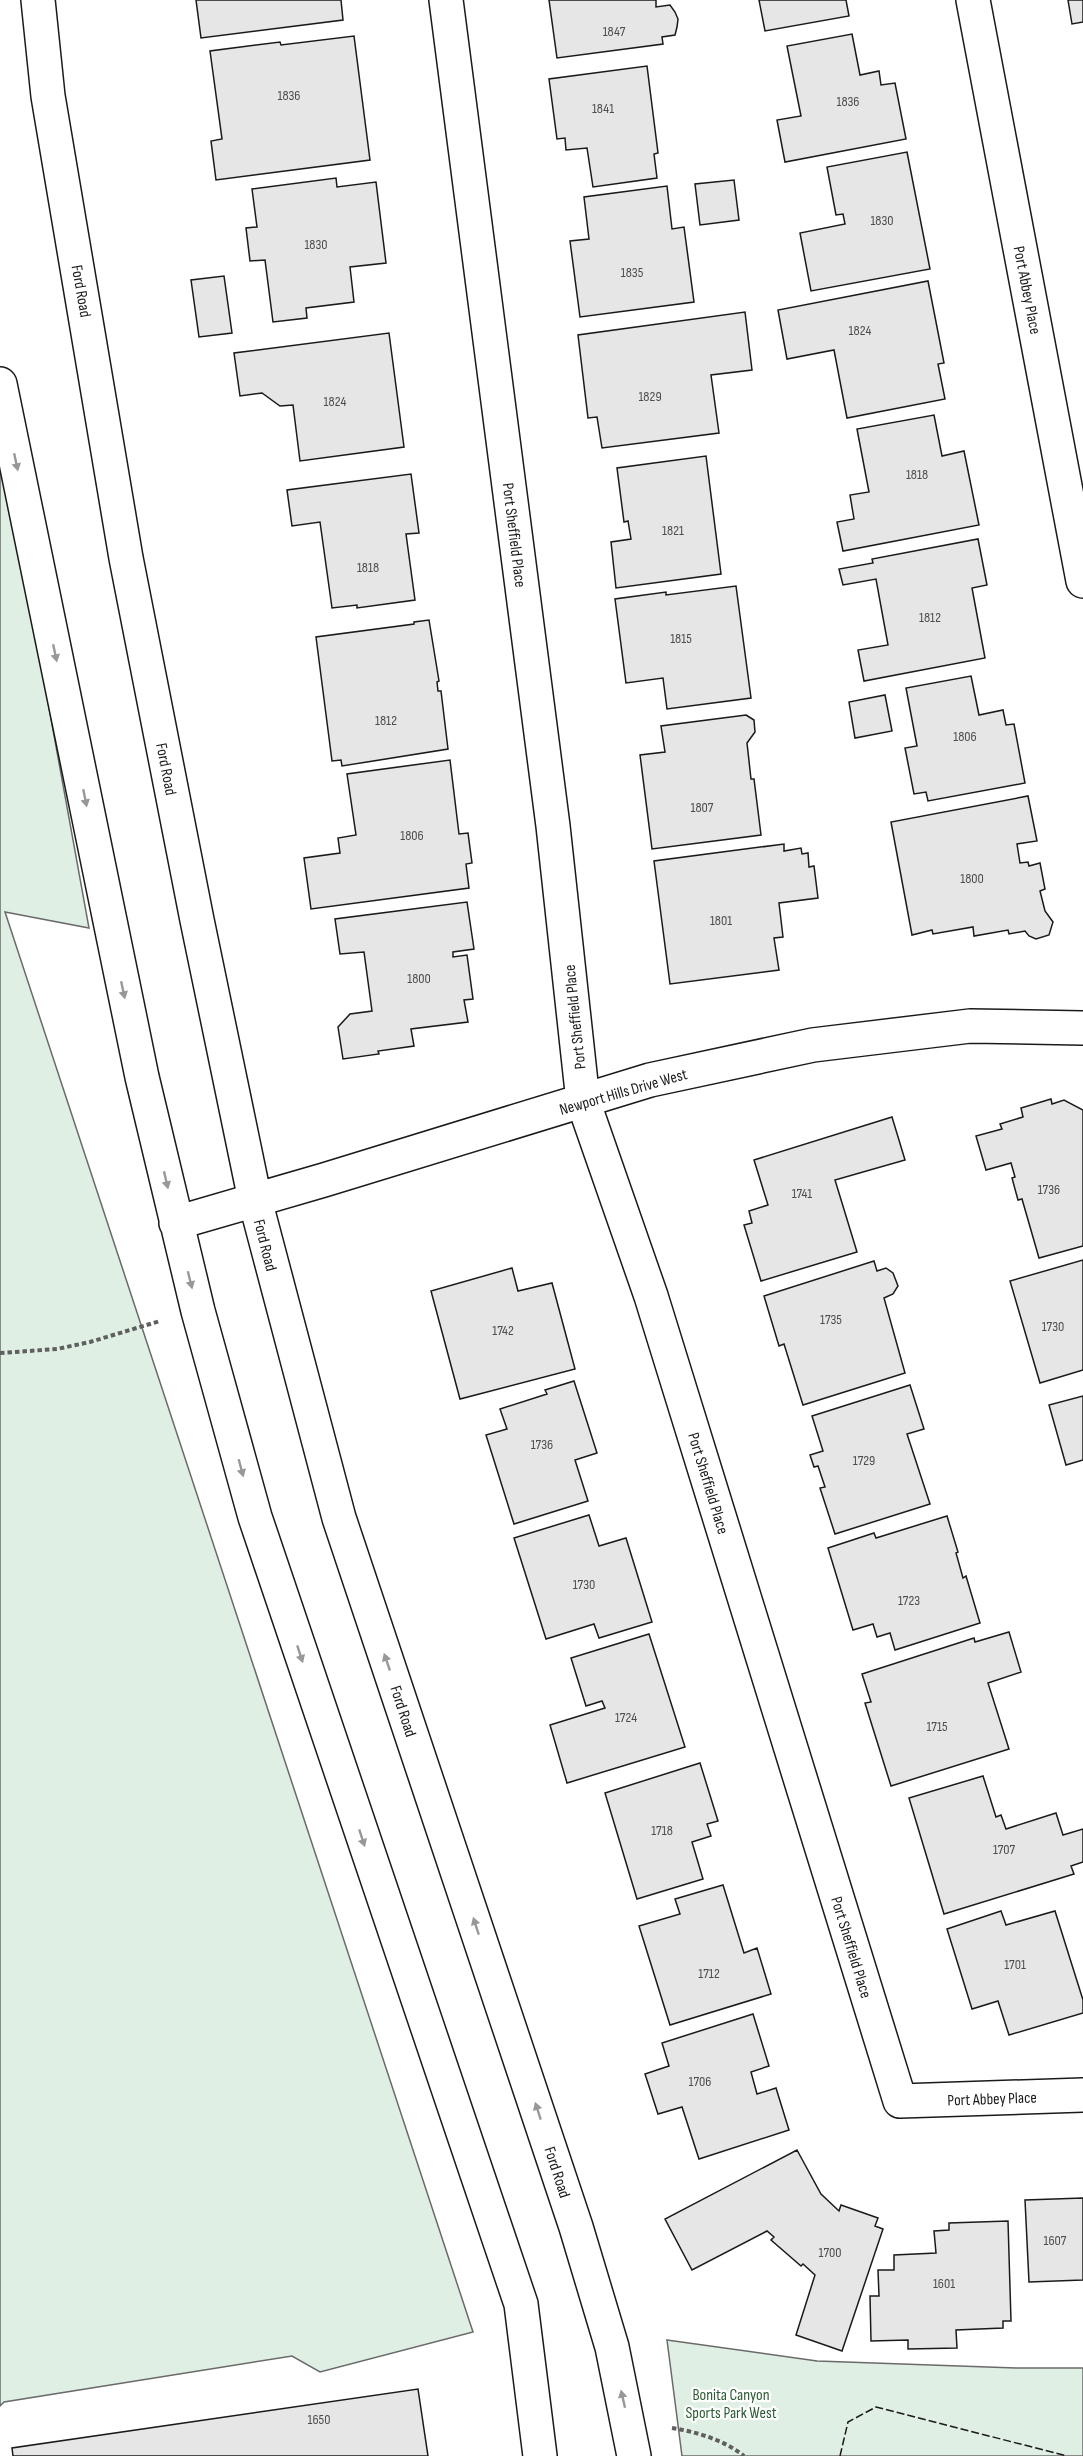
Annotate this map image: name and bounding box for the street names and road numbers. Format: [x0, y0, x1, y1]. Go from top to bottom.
street label: Port Abbey Place [1009, 244, 1044, 336]
street label: Ford Road [67, 264, 94, 319]
street label: Port Sheffield Place [498, 482, 529, 589]
street label: Ford Road [151, 742, 180, 797]
street label: Port Sheffield Place [561, 964, 590, 1070]
street label: Newport Hills Drive West [557, 1065, 690, 1120]
street label: Ford Road [249, 1217, 280, 1273]
street label: Port Sheffield Place [683, 1430, 732, 1536]
street label: Ford Road [385, 1683, 420, 1739]
street label: Port Sheffield Place [826, 1894, 875, 2000]
street label: Port Abbey Place [947, 2088, 1037, 2111]
street label: Ford Road [539, 2144, 574, 2200]

